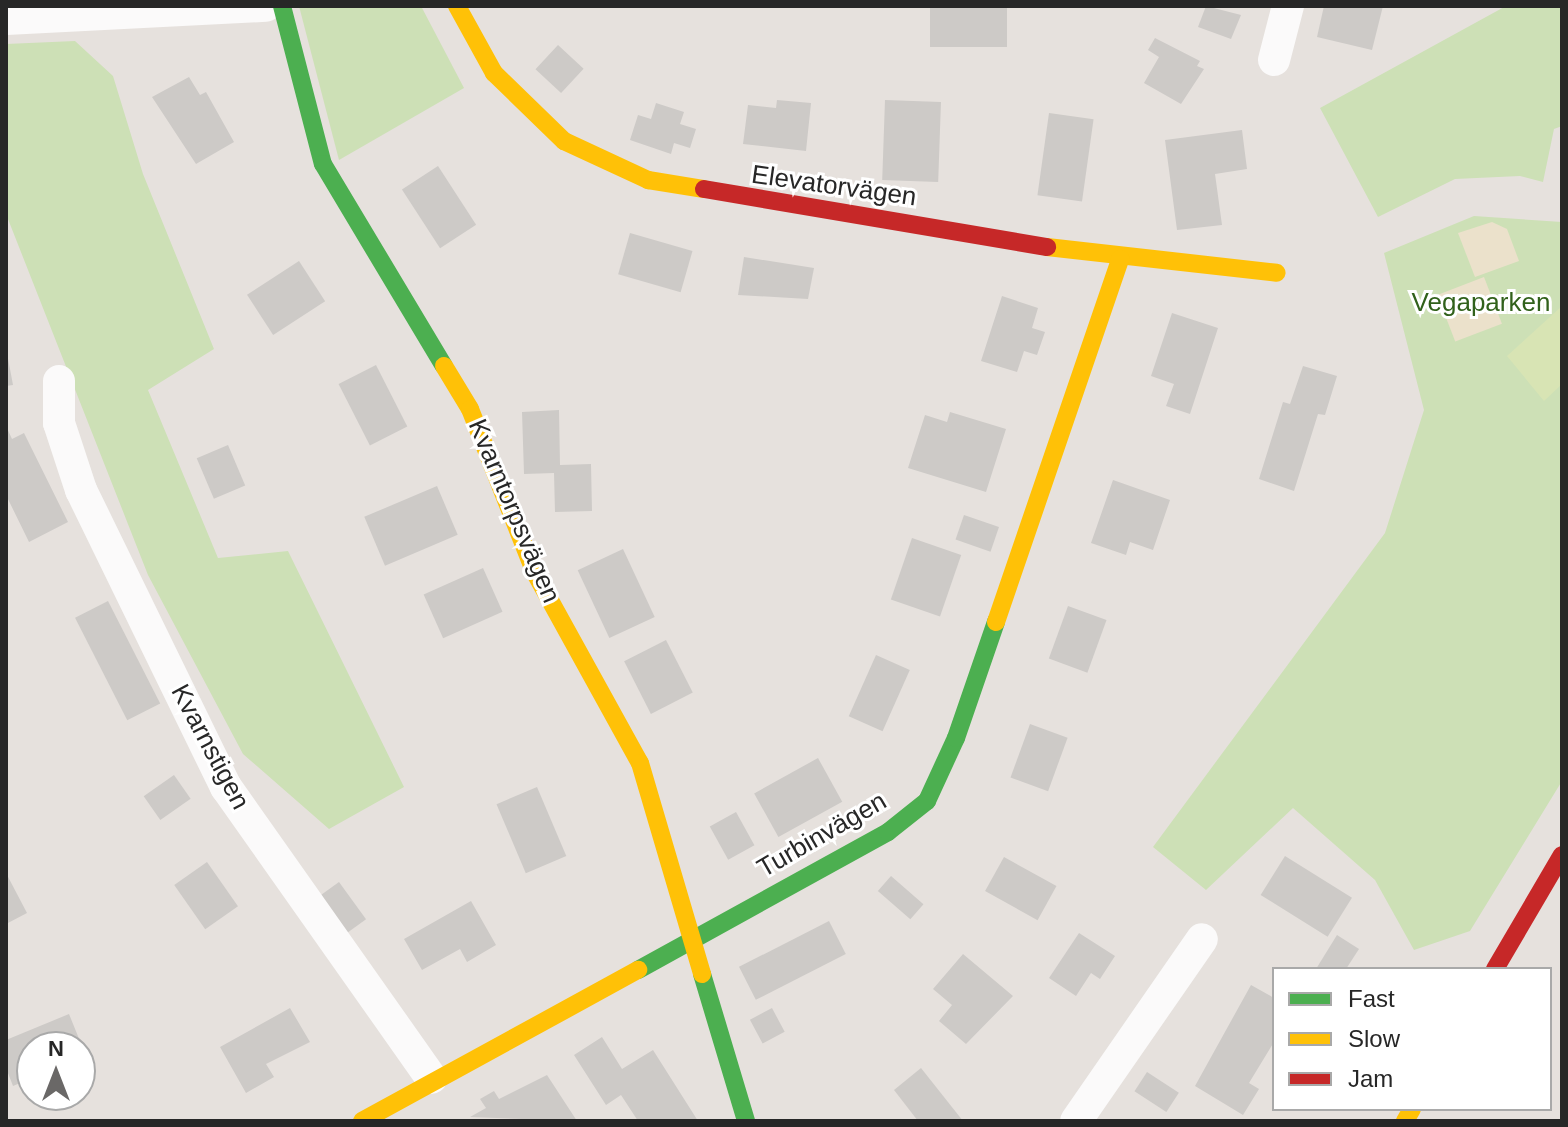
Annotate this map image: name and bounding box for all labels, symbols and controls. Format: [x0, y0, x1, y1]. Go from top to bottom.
street label: Elevatorvägen [750, 159, 918, 213]
park label: Vegaparken [1412, 287, 1550, 319]
street label: Kvarntorpsvägen [461, 414, 567, 608]
street label: Kvarnstigen [164, 679, 256, 815]
street label: Turbinvägen [752, 786, 892, 884]
legend [1272, 967, 1552, 1111]
text: Fast [1348, 985, 1395, 1012]
text: Slow [1348, 1025, 1400, 1052]
north arrow [16, 1031, 96, 1111]
text: N [48, 1036, 64, 1061]
text: Jam [1348, 1065, 1393, 1092]

